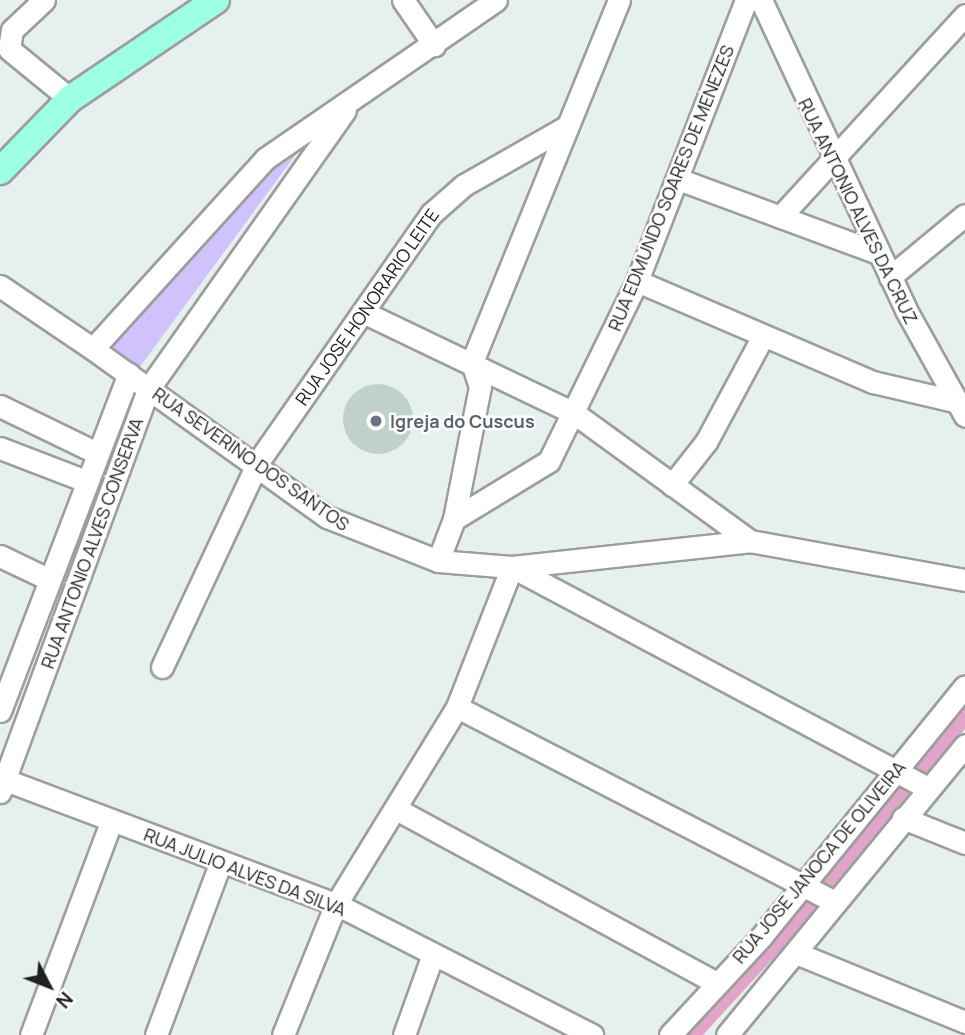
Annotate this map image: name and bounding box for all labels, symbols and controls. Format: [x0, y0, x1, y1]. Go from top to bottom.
street label: RUA EDMUNDO SOARES DE MENEZES [604, 42, 738, 334]
street label: RUA ANTONIO ALVES DA CRUZ [794, 95, 922, 327]
street label: RUA JOSE HONORARIO LEITE [291, 205, 443, 409]
street label: RUA SEVERINO DOS SANTOS [149, 383, 353, 535]
place label: Igreja do Cuscus [390, 410, 535, 432]
marker: Igreja do Cuscus [368, 413, 384, 429]
street label: RUA ANTONIO ALVES CONSERVA [36, 415, 148, 671]
street label: RUA JOSE JANOCA DE OLIVEIRA [728, 756, 910, 968]
street label: RUA JULIO ALVES DA SILVA [141, 823, 349, 921]
north arrow [14, 951, 84, 1021]
text: N [50, 986, 79, 1014]

